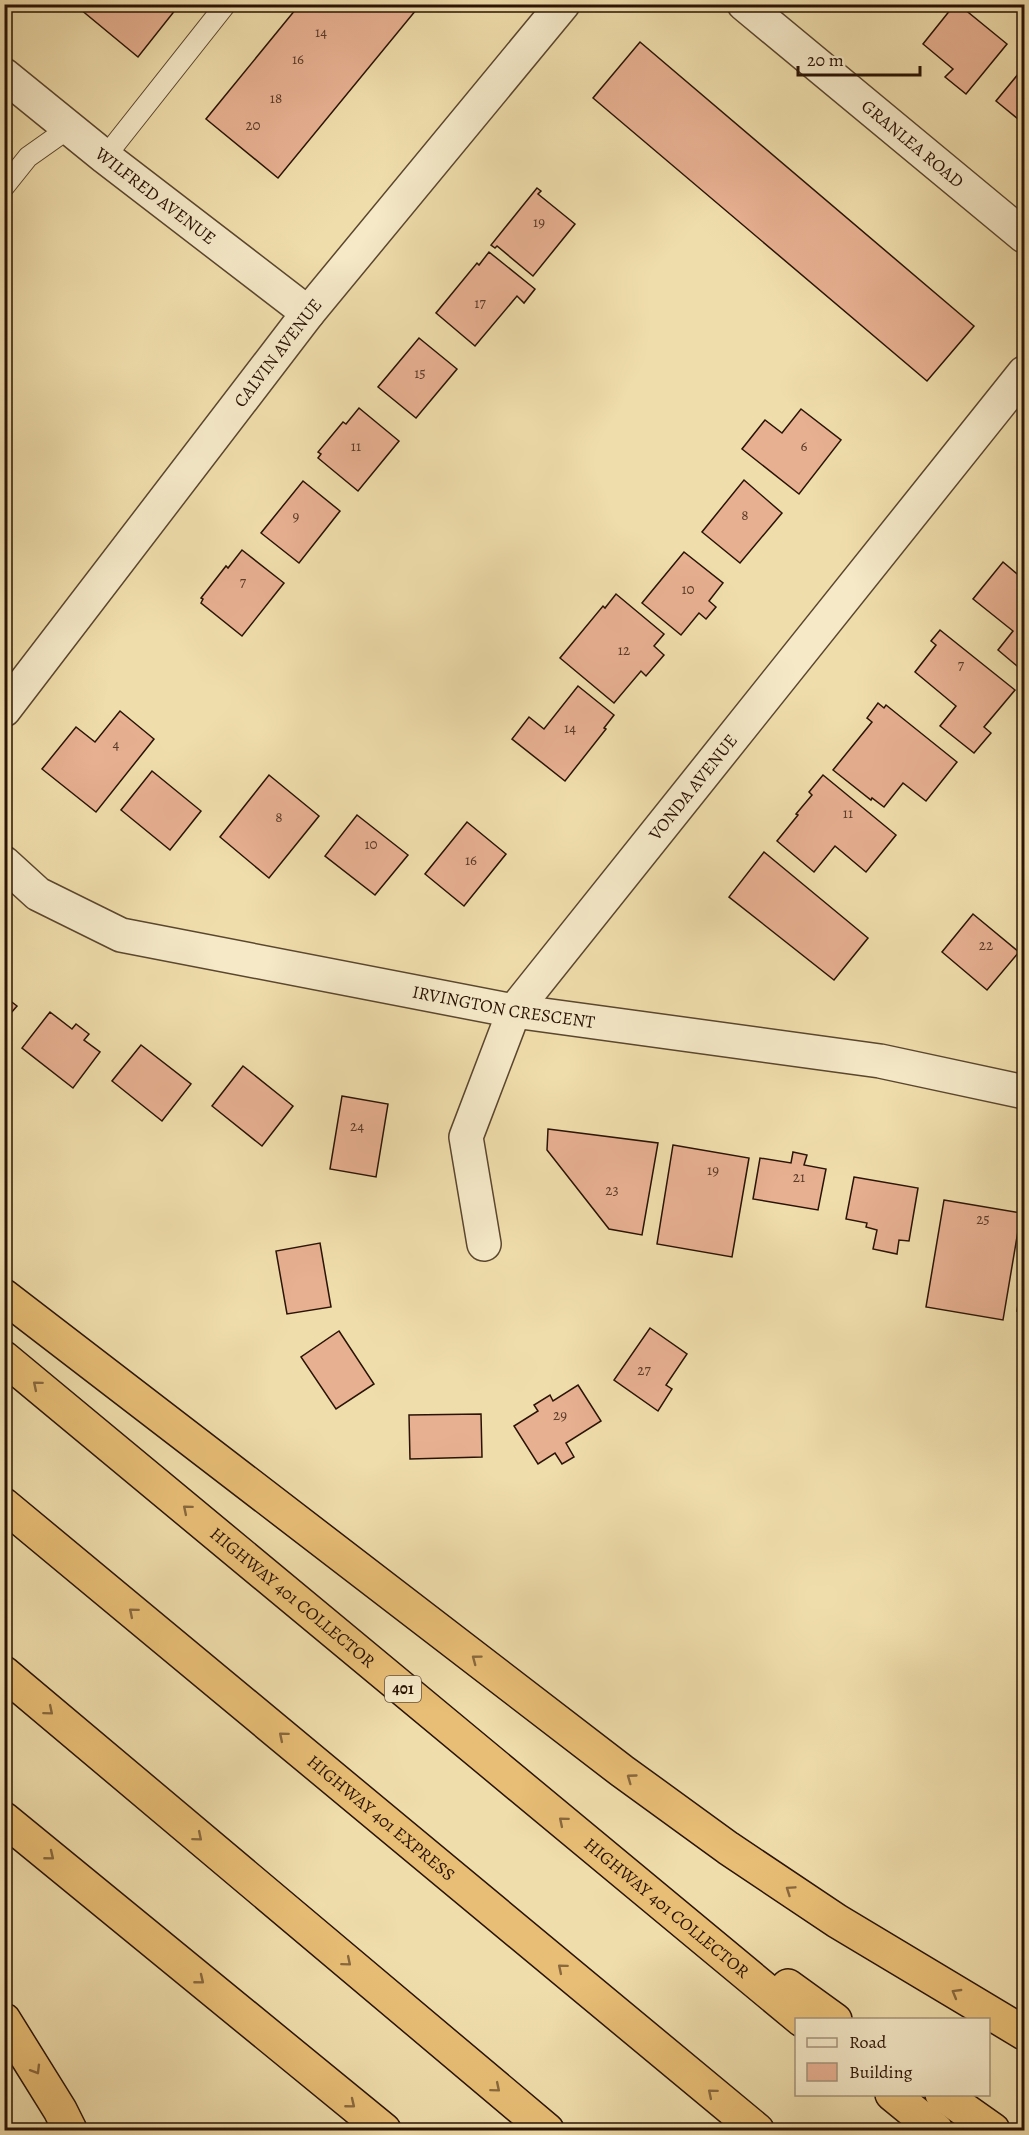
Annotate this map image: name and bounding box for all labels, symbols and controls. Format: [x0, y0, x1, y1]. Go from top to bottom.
house number: 14 [315, 22, 327, 42]
scale bar [798, 39, 920, 77]
text: 20 m [807, 48, 844, 72]
house number: 16 [292, 49, 304, 69]
house number: 18 [270, 88, 282, 108]
street label: GRANLEA ROAD [856, 94, 969, 193]
house number: 20 [245, 115, 261, 135]
street label: WILFRED AVENUE [89, 141, 221, 250]
house number: 19 [533, 212, 545, 232]
street label: CALVIN AVENUE [228, 293, 327, 412]
house number: 17 [474, 293, 486, 313]
house number: 15 [414, 363, 426, 383]
house number: 11 [351, 436, 361, 456]
house number: 6 [801, 436, 808, 456]
house number: 8 [741, 505, 749, 525]
house number: 9 [293, 506, 300, 526]
house number: 7 [240, 572, 247, 592]
house number: 10 [681, 579, 695, 599]
house number: 12 [618, 640, 630, 660]
house number: 7 [958, 655, 965, 675]
house number: 14 [564, 718, 576, 738]
street label: VONDA AVENUE [643, 729, 743, 846]
house number: 4 [113, 734, 120, 754]
house number: 11 [843, 803, 853, 823]
house number: 8 [275, 807, 283, 827]
house number: 10 [364, 834, 378, 854]
house number: 16 [465, 850, 477, 870]
house number: 22 [979, 935, 993, 955]
street label: IRVINGTON CRESCENT [410, 980, 597, 1034]
house number: 24 [350, 1116, 364, 1136]
house number: 19 [707, 1160, 719, 1180]
house number: 21 [793, 1167, 805, 1187]
house number: 23 [605, 1180, 619, 1200]
house number: 25 [976, 1209, 990, 1229]
house number: 27 [637, 1360, 651, 1380]
one-way arrow [32, 1381, 43, 1392]
house number: 29 [553, 1405, 567, 1425]
one-way arrow [183, 1505, 194, 1516]
street label: HIGHWAY 401 COLLECTOR [205, 1522, 380, 1673]
one-way arrow [129, 1608, 140, 1619]
one-way arrow [472, 1656, 483, 1667]
road number: 401 [385, 1676, 421, 1702]
one-way arrow [42, 1704, 53, 1715]
one-way arrow [279, 1732, 290, 1743]
street label: HIGHWAY 401 EXPRESS [302, 1750, 460, 1886]
one-way arrow [626, 1774, 637, 1785]
one-way arrow [559, 1817, 570, 1828]
one-way arrow [191, 1829, 202, 1840]
street label: HIGHWAY 401 COLLECTOR [579, 1832, 754, 1983]
one-way arrow [43, 1849, 54, 1860]
one-way arrow [786, 1886, 797, 1897]
one-way arrow [340, 1955, 351, 1966]
one-way arrow [558, 1965, 569, 1976]
one-way arrow [193, 1973, 204, 1984]
one-way arrow [951, 1989, 962, 2001]
legend [795, 2018, 990, 2096]
text: Road [849, 2030, 887, 2054]
text: Building [849, 2060, 913, 2084]
one-way arrow [28, 2064, 40, 2074]
one-way arrow [489, 2081, 500, 2092]
one-way arrow [708, 2090, 719, 2101]
one-way arrow [344, 2096, 355, 2107]

